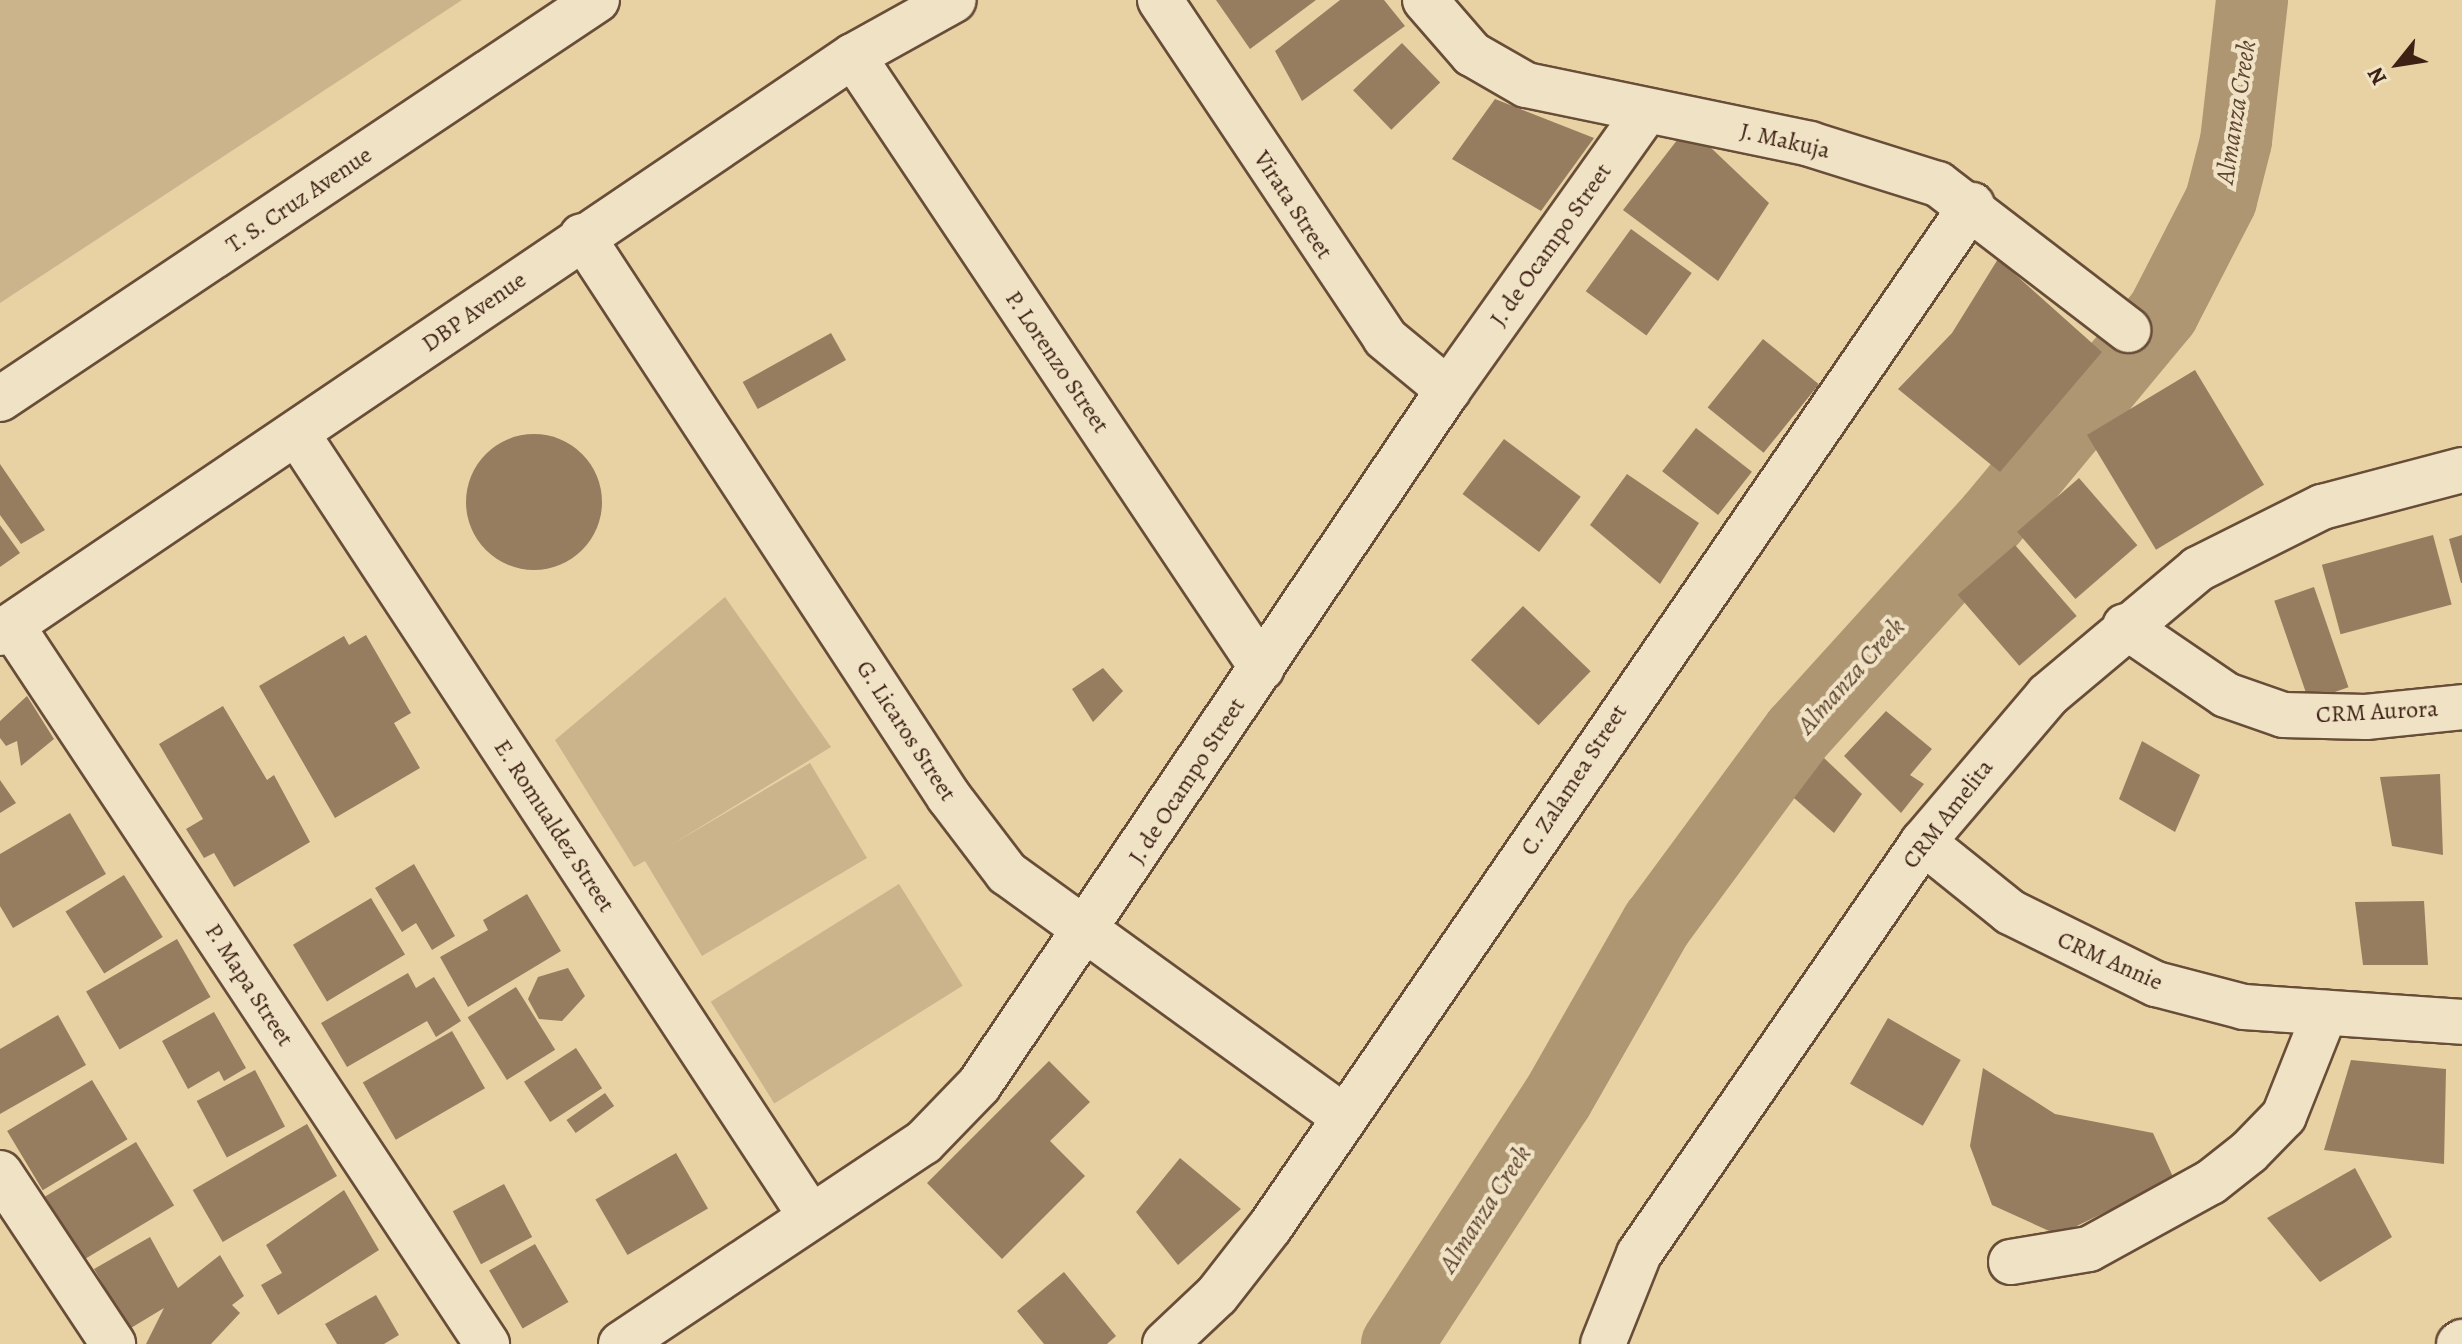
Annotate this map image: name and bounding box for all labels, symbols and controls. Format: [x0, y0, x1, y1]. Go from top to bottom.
north arrow [2358, 24, 2438, 104]
water label: Almanza Creek [2209, 38, 2263, 186]
text: N [2360, 62, 2394, 90]
street label: J. Makuja [1737, 117, 1833, 165]
street label: T. S. Cruz Avenue [220, 140, 378, 260]
street label: Virata Street [1247, 145, 1339, 265]
street label: J. de Ocampo Street [1484, 158, 1618, 332]
street label: DBP Avenue [416, 266, 532, 358]
street label: P. Lorenzo Street [999, 285, 1115, 439]
water label: Almanza Creek [1791, 612, 1911, 740]
street label: G. Licaros Street [850, 655, 962, 807]
street label: J. de Ocampo Street [1122, 692, 1252, 870]
street label: CRM Aurora [2315, 694, 2439, 730]
street label: C. Zalamea Street [1514, 699, 1634, 861]
street label: E. Romualdez Street [487, 734, 621, 918]
street label: CRM Amelita [1896, 754, 2000, 874]
street label: P. Mapa Street [199, 918, 299, 1052]
street label: CRM Annie [2053, 925, 2167, 997]
water label: Almanza Creek [1432, 1140, 1538, 1278]

